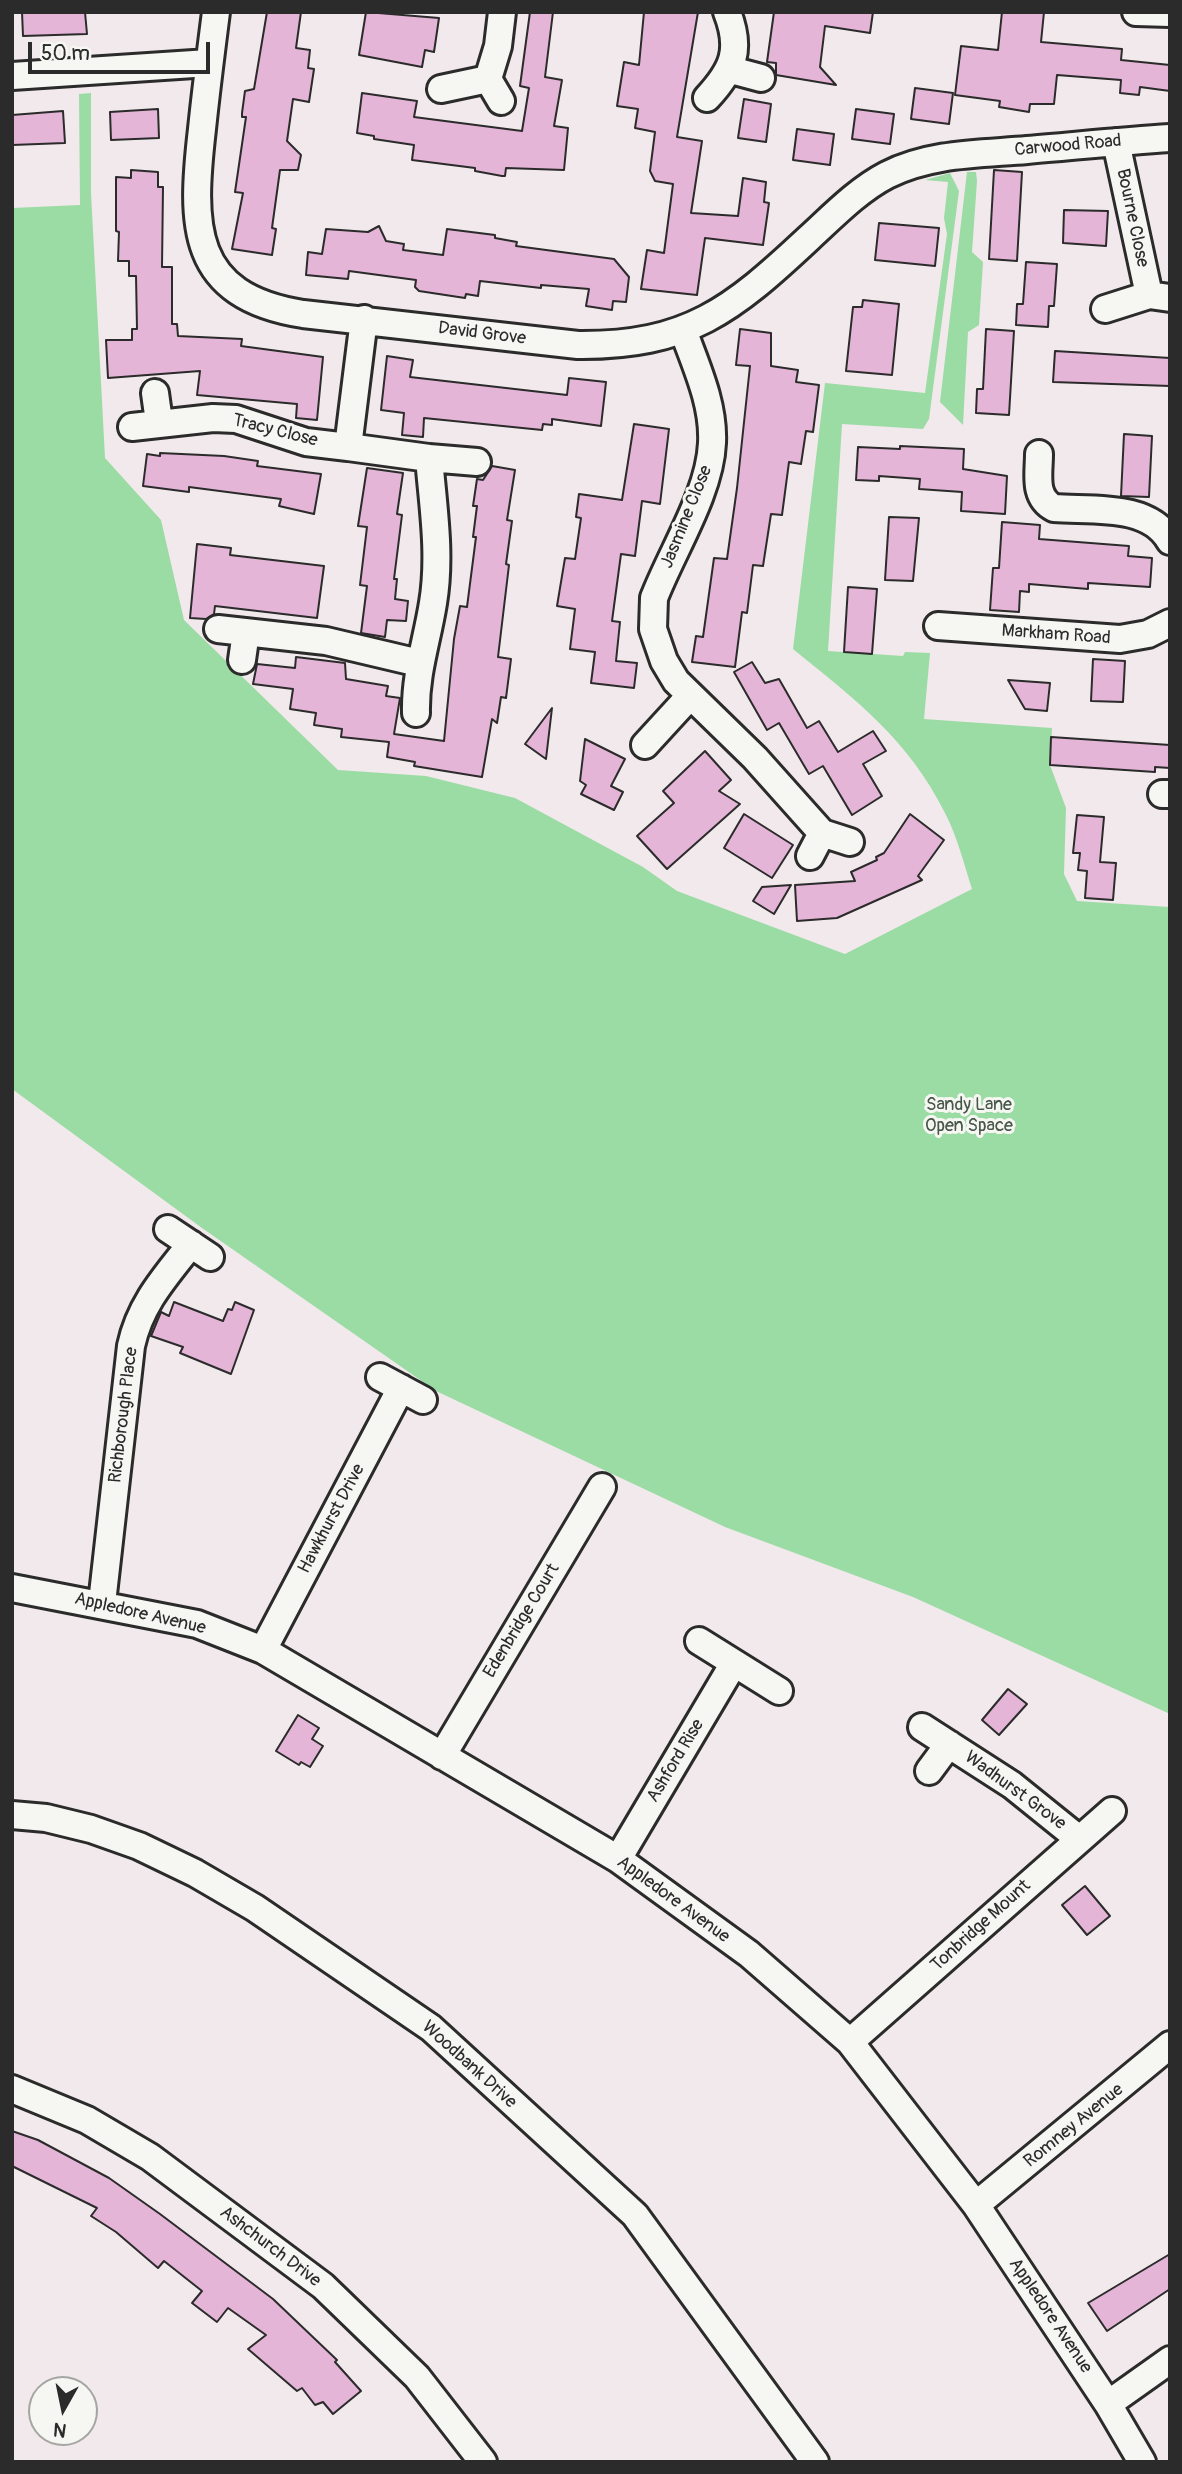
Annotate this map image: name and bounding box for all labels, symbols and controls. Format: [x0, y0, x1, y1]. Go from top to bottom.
scale bar [32, 28, 214, 72]
text: 50 m [41, 40, 90, 67]
street label: Carwood Road [1014, 131, 1122, 161]
street label: Bourne Close [1111, 167, 1153, 269]
street label: David Grove [437, 318, 527, 350]
street label: Tracy Close [230, 410, 320, 452]
street label: Jasmine Close [657, 462, 717, 572]
street label: Markham Road [1001, 620, 1111, 650]
park label: Sandy Lane Open Space [925, 1094, 1013, 1136]
street label: Richborough Place [105, 1346, 143, 1484]
street label: Hawkhurst Drive [294, 1461, 370, 1577]
street label: Edenbridge Court [479, 1560, 565, 1682]
street label: Appledore Avenue [72, 1588, 208, 1640]
street label: Ashford Rise [643, 1715, 709, 1807]
street label: Wadhurst Grove [960, 1747, 1070, 1835]
street label: Appledore Avenue [612, 1852, 734, 1948]
street label: Tonbridge Mount [927, 1876, 1035, 1976]
street label: Woodbank Drive [417, 2017, 521, 2113]
street label: Romney Avenue [1020, 2079, 1128, 2173]
street label: Ashchurch Drive [215, 2202, 325, 2292]
street label: Appledore Avenue [1004, 2254, 1096, 2378]
north arrow [28, 2376, 98, 2446]
text: N [52, 2417, 68, 2443]

